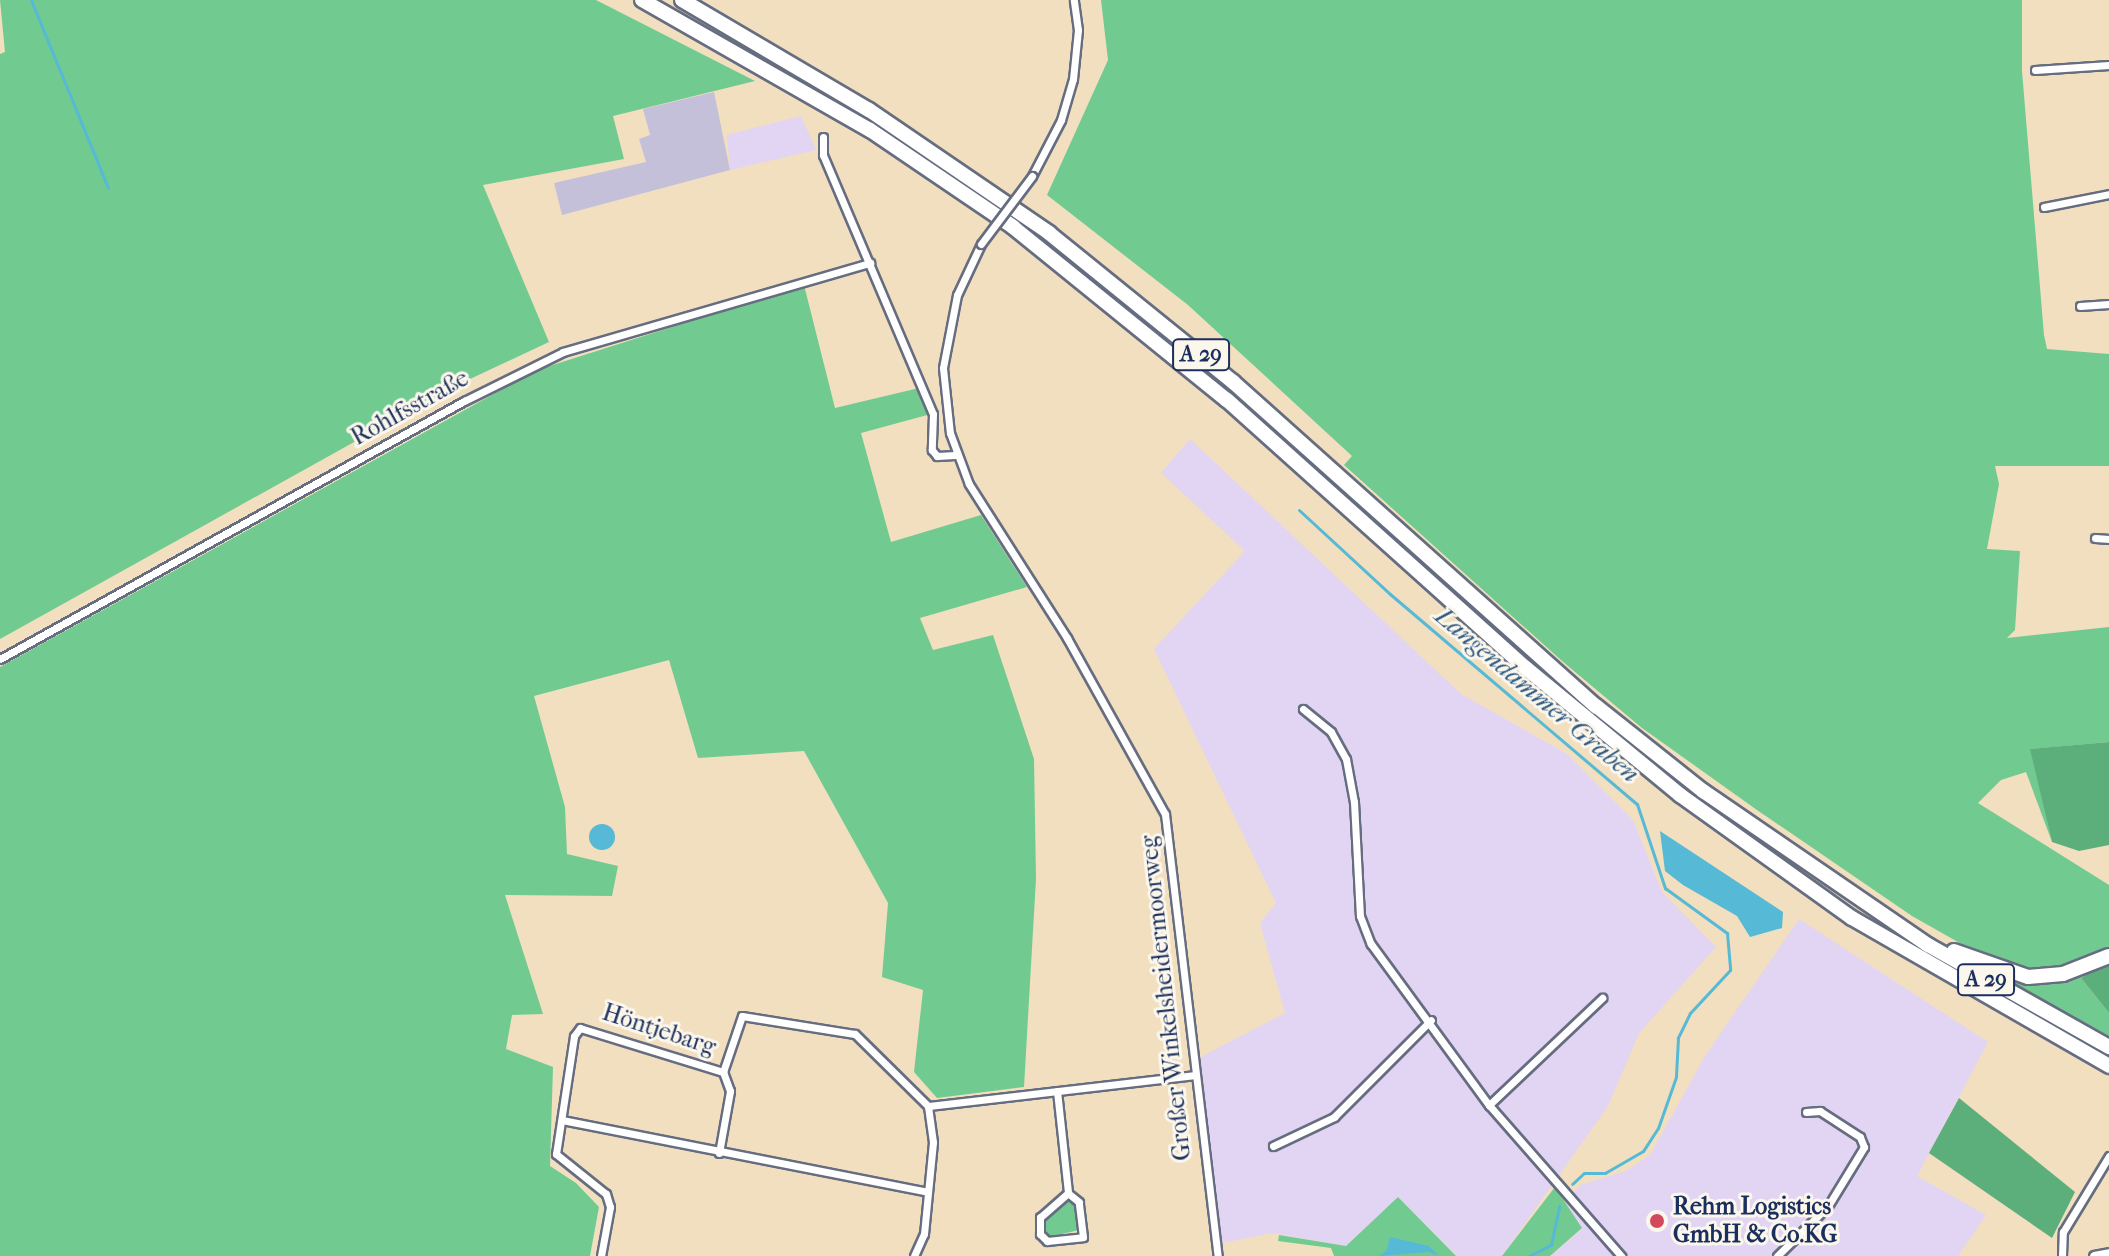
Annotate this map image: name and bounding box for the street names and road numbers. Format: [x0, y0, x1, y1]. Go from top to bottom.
road number: A 29 [1171, 337, 1231, 373]
street label: Rohlfsstraße [346, 364, 474, 452]
street label: Großer Winkelsheidermoorweg [1135, 834, 1197, 1162]
road number: A 29 [1956, 962, 2016, 998]
street label: Höntjebarg [599, 998, 719, 1062]

